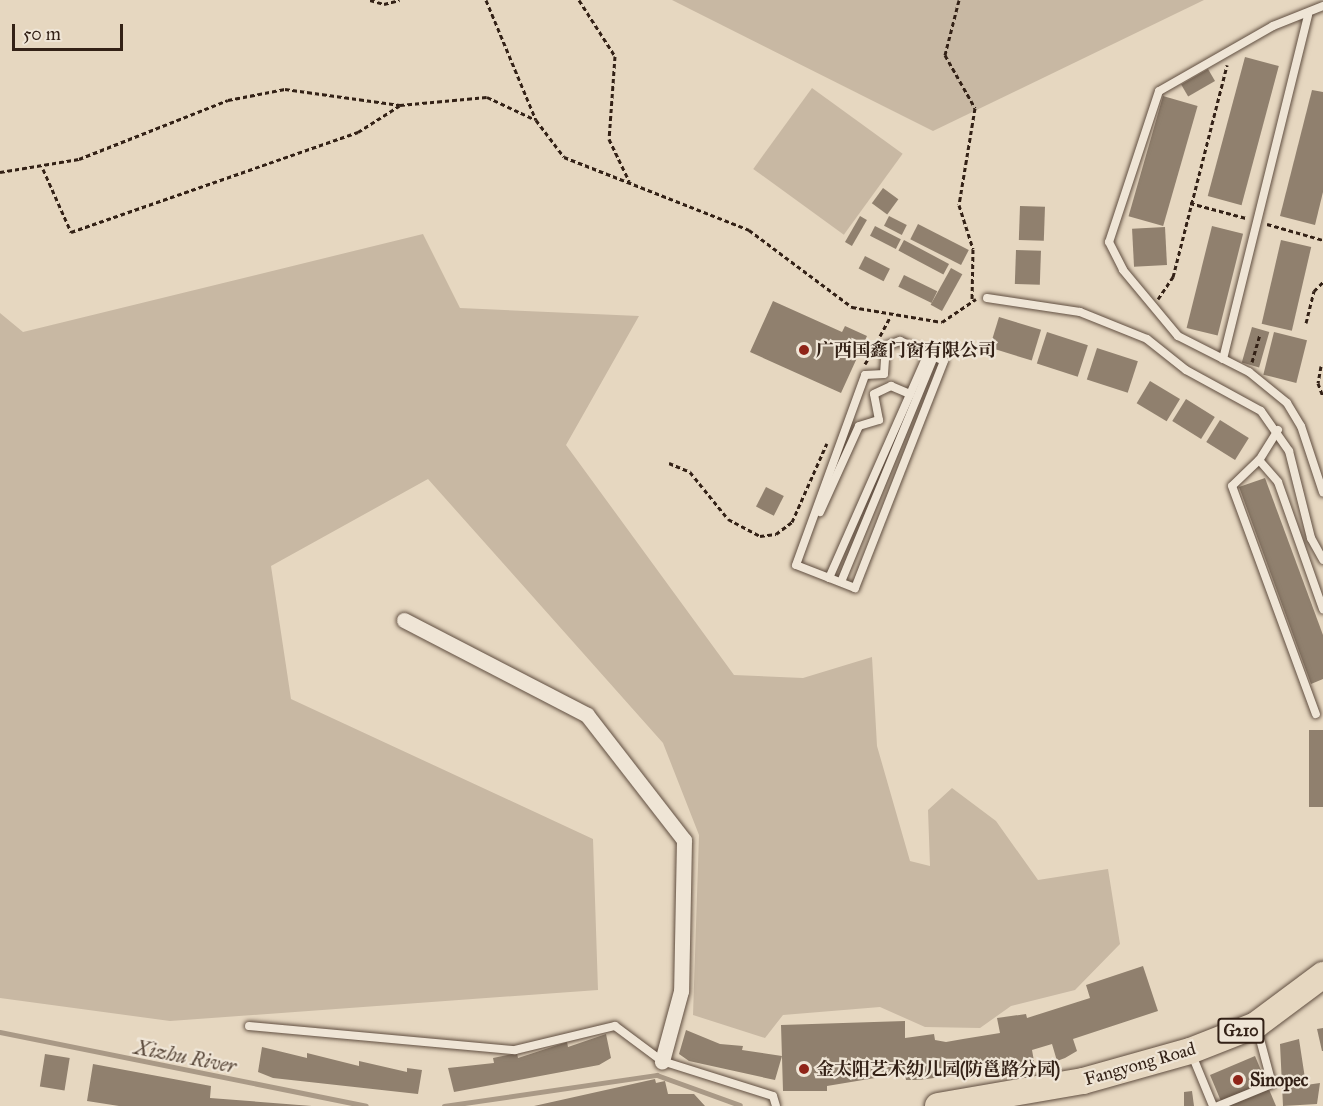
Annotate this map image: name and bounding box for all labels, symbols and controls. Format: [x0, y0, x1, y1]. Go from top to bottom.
scale bar [15, 12, 126, 50]
text: 50 m [23, 23, 61, 45]
place label: 广西国鑫门窗有限公司 [816, 339, 996, 361]
marker: 广西国鑫门窗有限公司 [797, 343, 811, 357]
road number: G210 [1217, 1018, 1265, 1044]
water label: Xizhu River [132, 1035, 238, 1079]
street label: Fangyong Road [1082, 1038, 1198, 1090]
place label: 金太阳艺术幼儿园(防邕路分园) [816, 1058, 1060, 1080]
marker: 金太阳艺术幼儿园(防邕路分园) [797, 1062, 811, 1076]
place label: Sinopec [1250, 1069, 1308, 1091]
marker: Sinopec [1231, 1073, 1245, 1087]

